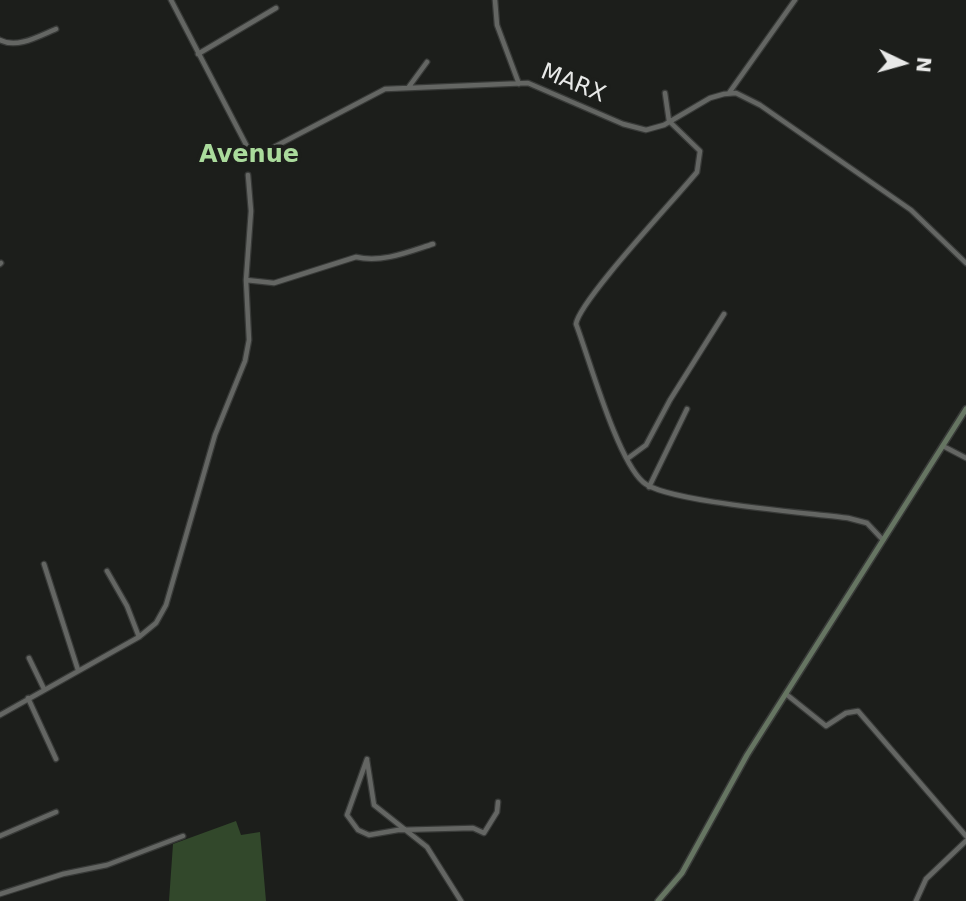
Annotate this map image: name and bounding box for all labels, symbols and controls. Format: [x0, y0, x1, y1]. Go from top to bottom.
north arrow [868, 28, 938, 98]
text: N [912, 56, 936, 74]
street label: MARX [537, 59, 609, 109]
district label: Avenue [199, 142, 299, 170]

